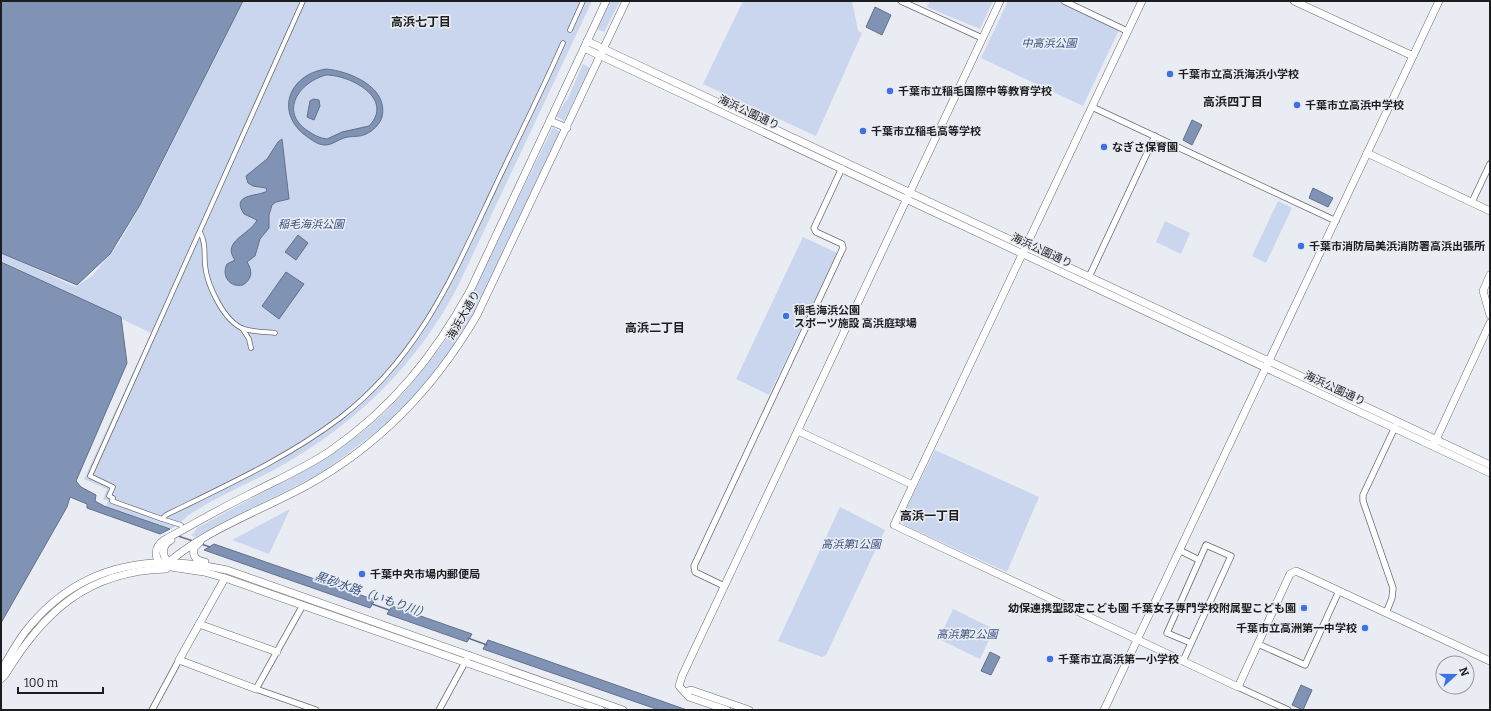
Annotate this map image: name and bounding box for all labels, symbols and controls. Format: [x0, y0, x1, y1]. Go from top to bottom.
district label: 高浜七丁目 [391, 15, 451, 29]
park label: 中高浜公園 [1022, 37, 1078, 50]
place label: 千葉市立高浜海浜小学校 [1178, 68, 1299, 81]
marker: 千葉市立高浜海浜小学校 [1165, 69, 1175, 79]
place label: 千葉市立稲毛国際中等教育学校 [898, 85, 1052, 98]
marker: 千葉市立稲毛国際中等教育学校 [885, 86, 895, 96]
street label: 海浜公園通り [716, 93, 781, 132]
district label: 高浜四丁目 [1203, 95, 1263, 109]
place label: 千葉市立高浜中学校 [1305, 99, 1404, 112]
marker: 千葉市立高浜中学校 [1292, 100, 1302, 110]
place label: 千葉市立稲毛高等学校 [871, 125, 981, 138]
marker: 千葉市立稲毛高等学校 [858, 126, 868, 136]
place label: なぎさ保育園 [1112, 141, 1178, 154]
marker: なぎさ保育園 [1099, 142, 1109, 152]
park label: 稲毛海浜公園 [278, 218, 346, 231]
street label: 海浜公園通り [1009, 231, 1074, 270]
place label: 千葉市消防局美浜消防署高浜出張所 [1309, 240, 1485, 253]
marker: 千葉市消防局美浜消防署高浜出張所 [1296, 241, 1306, 251]
street label: 海浜大通り [444, 288, 483, 342]
place label: 稲毛海浜公園 スポーツ施設 高浜庭球場 [794, 304, 917, 330]
marker: 稲毛海浜公園 スポーツ施設 高浜庭球場 [781, 311, 791, 321]
district label: 高浜二丁目 [625, 321, 685, 335]
street label: 海浜公園通り [1302, 369, 1367, 408]
district label: 高浜一丁目 [900, 509, 960, 523]
park label: 高浜第1公園 [821, 538, 883, 551]
place label: 千葉中央市場内郵便局 [370, 568, 480, 581]
water label: 黒砂水路（いもり川） [313, 569, 431, 621]
marker: 千葉中央市場内郵便局 [357, 569, 367, 579]
place label: 幼保連携型認定こども園 千葉女子専門学校附属聖こども園 [1008, 602, 1296, 615]
marker: 幼保連携型認定こども園 千葉女子専門学校附属聖こども園 [1299, 603, 1309, 613]
place label: 千葉市立高洲第一中学校 [1236, 622, 1357, 635]
marker: 千葉市立高洲第一中学校 [1360, 623, 1370, 633]
park label: 高浜第2公園 [937, 628, 999, 641]
place label: 千葉市立高浜第一小学校 [1058, 653, 1179, 666]
marker: 千葉市立高浜第一小学校 [1045, 654, 1055, 664]
north arrow [1435, 655, 1475, 695]
text: N [1456, 665, 1472, 678]
scale bar [18, 669, 103, 695]
text: 100 m [24, 676, 59, 690]

